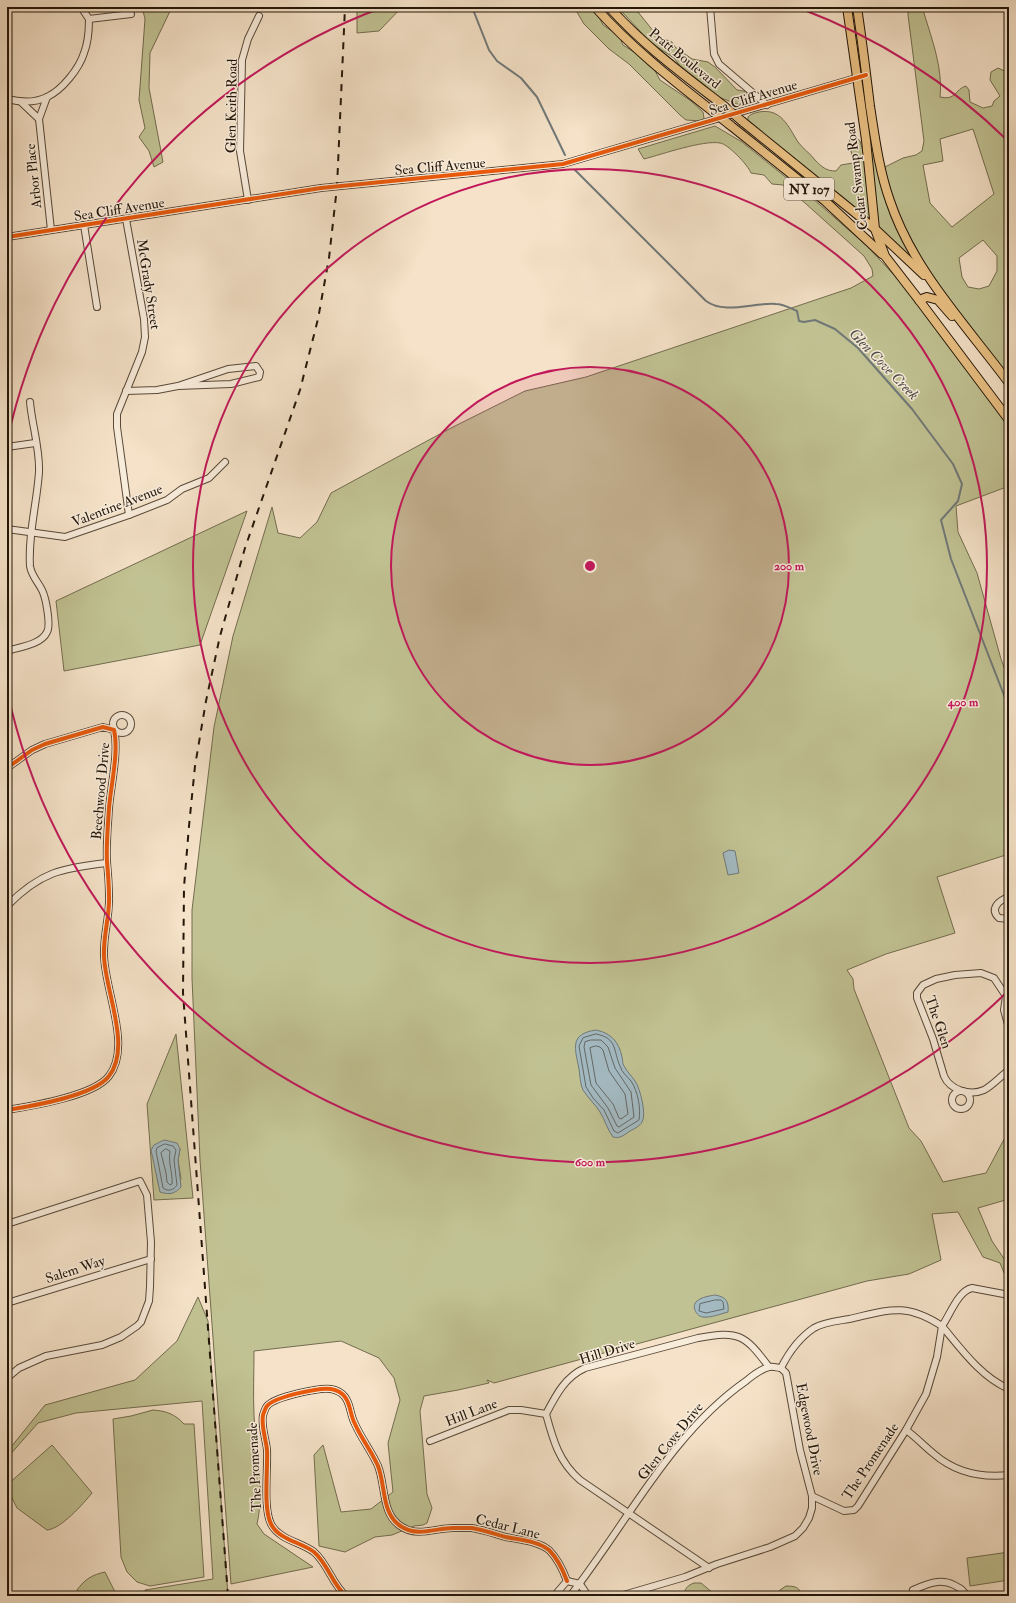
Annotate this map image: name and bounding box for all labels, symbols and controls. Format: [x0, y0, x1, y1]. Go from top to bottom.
street label: Pratt Boulevard [645, 24, 724, 93]
street label: Glen Keith Road [222, 59, 241, 153]
street label: Sea Cliff Avenue [707, 76, 799, 119]
street label: Cedar Swamp Road [841, 121, 873, 231]
street label: Arbor Place [22, 143, 45, 210]
street label: Sea Cliff Avenue [394, 154, 486, 179]
road number: NY 107 [784, 178, 834, 200]
street label: Sea Cliff Avenue [73, 194, 166, 225]
street label: McGrady Street [132, 238, 164, 331]
water label: Glen Cove Creek [845, 324, 923, 404]
street label: Valentine Avenue [69, 480, 165, 531]
centre of rings [583, 559, 597, 573]
text: 200 m [774, 559, 805, 574]
text: 400 m [947, 695, 979, 710]
street label: Beechwood Drive [88, 742, 113, 840]
street label: The Glen [922, 993, 956, 1051]
text: 600 m [575, 1155, 606, 1170]
street label: Salem Way [43, 1252, 108, 1288]
street label: Hill Drive [577, 1335, 637, 1368]
street label: Edgewood Drive [792, 1382, 827, 1477]
street label: Hill Lane [443, 1395, 500, 1430]
street label: Glen Cove Drive [634, 1399, 707, 1484]
street label: The Promenade [839, 1420, 902, 1503]
street label: The Promenade [244, 1422, 265, 1512]
street label: Cedar Lane [474, 1510, 542, 1543]

